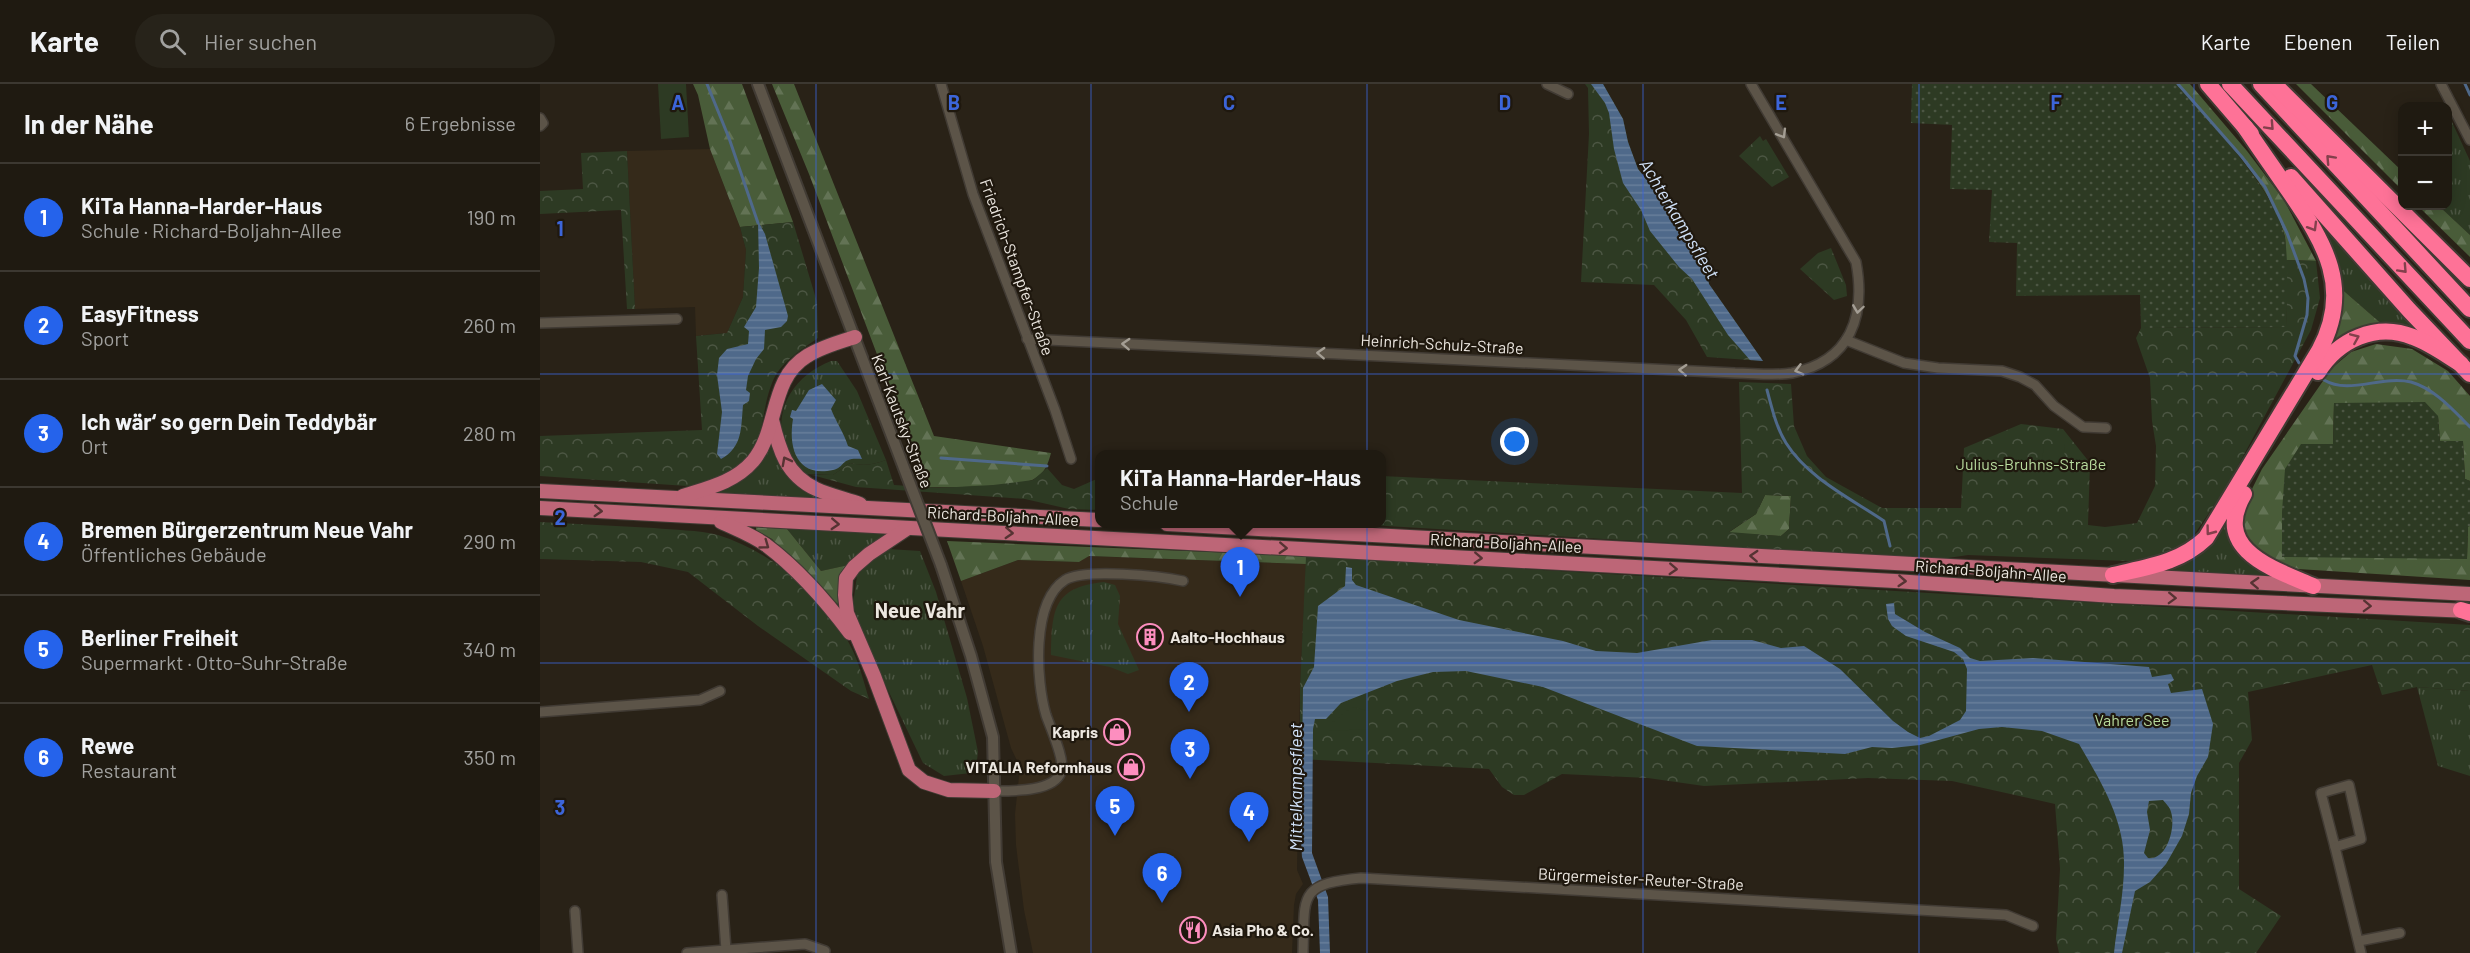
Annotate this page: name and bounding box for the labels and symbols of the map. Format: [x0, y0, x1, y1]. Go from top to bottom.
text: A [671, 90, 685, 114]
text: B [948, 90, 960, 114]
text: C [1223, 90, 1235, 114]
text: D [1499, 90, 1511, 114]
text: E [1775, 90, 1787, 114]
text: F [2050, 90, 2062, 114]
text: G [2326, 90, 2338, 114]
one-way arrow [2263, 120, 2274, 130]
one-way arrow [1774, 128, 1786, 138]
water label: Achterkampsfleet [1635, 154, 1725, 283]
one-way arrow [2326, 155, 2337, 166]
street label: Friedrich-Stampfer-Straße [977, 176, 1058, 358]
text: 1 [556, 216, 564, 240]
one-way arrow [2306, 221, 2317, 231]
one-way arrow [2396, 262, 2407, 273]
one-way arrow [1853, 304, 1865, 313]
street label: Heinrich-Schulz-Straße [1360, 330, 1524, 357]
one-way arrow [2349, 334, 2360, 346]
one-way arrow [1121, 337, 1130, 350]
one-way arrow [1316, 346, 1325, 359]
street label: Karl-Kautsky-Straße [868, 351, 937, 490]
one-way arrow [1794, 363, 1804, 376]
one-way arrow [1679, 364, 1688, 377]
your location [1500, 427, 1529, 456]
park label: Julius-Bruhns-Straße [1956, 454, 2106, 473]
one-way arrow [782, 457, 793, 467]
street label: Richard-Boljahn-Allee [927, 502, 1079, 529]
text: 2 [554, 505, 566, 529]
one-way arrow [594, 505, 603, 518]
one-way arrow [830, 518, 839, 531]
one-way arrow [2207, 525, 2218, 536]
one-way arrow [1004, 527, 1013, 540]
street label: Richard-Boljahn-Allee [1430, 529, 1582, 556]
one-way arrow [758, 538, 769, 549]
one-way arrow [1279, 541, 1288, 554]
pin: 1 [1220, 548, 1260, 597]
one-way arrow [1749, 550, 1758, 563]
one-way arrow [1473, 552, 1482, 565]
street label: Richard-Boljahn-Allee [1915, 556, 2067, 585]
one-way arrow [1668, 562, 1677, 575]
one-way arrow [1897, 574, 1906, 587]
one-way arrow [2250, 576, 2259, 589]
one-way arrow [2168, 592, 2177, 605]
district label: Neue Vahr [875, 598, 966, 622]
one-way arrow [2363, 600, 2372, 613]
building icon: Aalto-Hochhaus [1135, 622, 1165, 652]
place label: Aalto-Hochhaus [1170, 627, 1285, 646]
pin: 2 [1170, 662, 1208, 712]
park label: Vahrer See [2094, 710, 2170, 729]
shop icon: Kapris [1102, 717, 1132, 747]
place label: Kapris [1052, 722, 1098, 741]
water label: Mittelkampsfleet [1284, 722, 1306, 851]
pin: 3 [1170, 730, 1210, 779]
shop icon: VITALIA Reformhaus [1116, 752, 1146, 782]
place label: VITALIA Reformhaus [965, 757, 1112, 776]
pin: 5 [1096, 786, 1134, 836]
pin: 4 [1230, 792, 1268, 842]
text: 3 [555, 795, 565, 819]
pin: 6 [1142, 854, 1182, 903]
street label: Bürgermeister-Reuter-Straße [1538, 864, 1744, 893]
restaurant icon: Asia Pho & Co. [1178, 915, 1208, 945]
place label: Asia Pho & Co. [1212, 920, 1314, 939]

